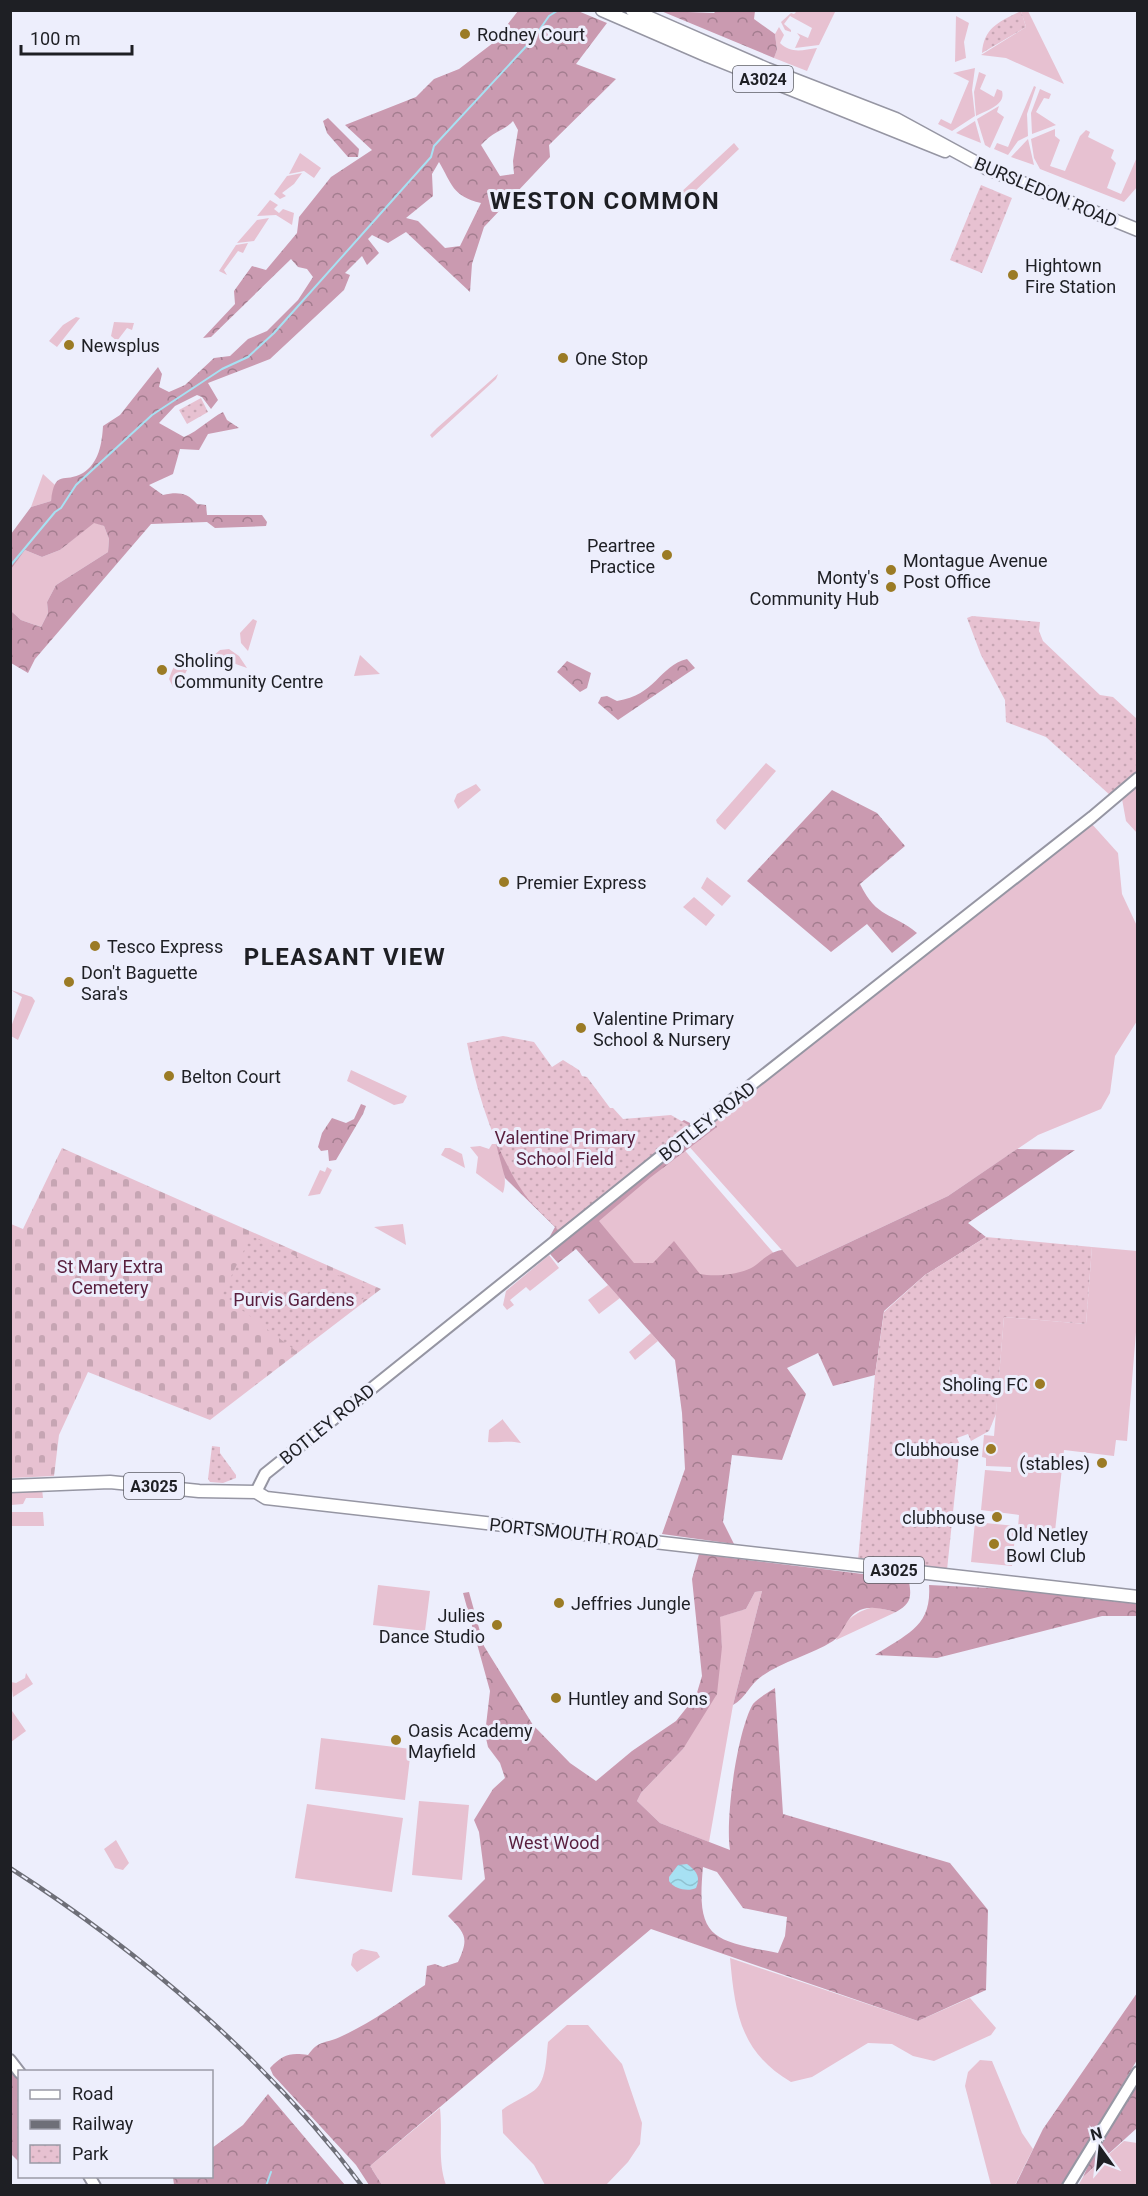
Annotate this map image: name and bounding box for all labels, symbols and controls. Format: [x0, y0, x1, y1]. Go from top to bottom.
scale bar [21, 18, 132, 56]
place label: Rodney Court [477, 24, 585, 45]
marker: Rodney Court [458, 27, 472, 41]
text: 100 m [30, 28, 81, 49]
road number: A3024 [733, 66, 793, 92]
street label: BURSLEDON ROAD [972, 152, 1120, 232]
district label: WESTON COMMON [490, 187, 720, 215]
place label: Hightown Fire Station [1025, 255, 1116, 297]
marker: Hightown Fire Station [1006, 268, 1020, 282]
place label: Newsplus [81, 335, 160, 356]
marker: Newsplus [62, 338, 76, 352]
place label: One Stop [575, 348, 648, 369]
marker: One Stop [556, 351, 570, 365]
place label: Peartree Practice [587, 535, 655, 577]
marker: Peartree Practice [660, 548, 674, 562]
place label: Montague Avenue Post Office [903, 550, 1048, 592]
marker: Montague Avenue Post Office [884, 563, 898, 577]
place label: Monty's Community Hub [749, 567, 879, 609]
marker: Monty's Community Hub [884, 580, 898, 594]
place label: Sholing Community Centre [174, 650, 323, 692]
marker: Sholing Community Centre [155, 663, 169, 677]
place label: Premier Express [516, 872, 646, 893]
marker: Premier Express [497, 875, 511, 889]
place label: Tesco Express [107, 936, 223, 957]
marker: Tesco Express [88, 939, 102, 953]
district label: PLEASANT VIEW [244, 943, 446, 971]
place label: Don't Baguette Sara's [81, 962, 198, 1004]
marker: Don't Baguette Sara's [62, 975, 76, 989]
place label: Valentine Primary School & Nursery [593, 1008, 735, 1050]
marker: Valentine Primary School & Nursery [574, 1021, 588, 1035]
place label: Belton Court [181, 1066, 281, 1087]
marker: Belton Court [162, 1069, 176, 1083]
street label: BOTLEY ROAD [655, 1077, 759, 1165]
park label: Valentine Primary School Field [494, 1127, 636, 1169]
park label: St Mary Extra Cemetery [57, 1256, 163, 1298]
park label: Purvis Gardens [233, 1289, 355, 1310]
place label: Sholing FC [942, 1374, 1028, 1395]
marker: Sholing FC [1033, 1377, 1047, 1391]
street label: BOTLEY ROAD [275, 1379, 379, 1469]
place label: Clubhouse [894, 1439, 979, 1460]
marker: Clubhouse [984, 1442, 998, 1456]
place label: (stables) [1019, 1453, 1090, 1475]
marker: (stables) [1095, 1456, 1109, 1470]
road number: A3025 [124, 1473, 184, 1499]
place label: clubhouse [902, 1507, 985, 1528]
marker: clubhouse [990, 1510, 1004, 1524]
street label: PORTSMOUTH ROAD [488, 1514, 660, 1552]
place label: Old Netley Bowl Club [1006, 1524, 1088, 1566]
marker: Old Netley Bowl Club [987, 1537, 1001, 1551]
road number: A3025 [864, 1557, 924, 1583]
place label: Jeffries Jungle [571, 1593, 691, 1614]
marker: Jeffries Jungle [552, 1596, 566, 1610]
place label: Julies Dance Studio [379, 1605, 485, 1647]
marker: Julies Dance Studio [490, 1618, 504, 1632]
place label: Huntley and Sons [568, 1688, 708, 1709]
marker: Huntley and Sons [549, 1691, 563, 1705]
place label: Oasis Academy Mayfield [408, 1720, 533, 1762]
marker: Oasis Academy Mayfield [389, 1733, 403, 1747]
park label: West Wood [508, 1832, 600, 1853]
legend [18, 2070, 213, 2178]
text: Road [72, 2083, 113, 2104]
text: Railway [72, 2113, 134, 2134]
north arrow [1070, 2118, 1130, 2178]
text: N [1088, 2123, 1104, 2145]
text: Park [72, 2143, 109, 2164]

